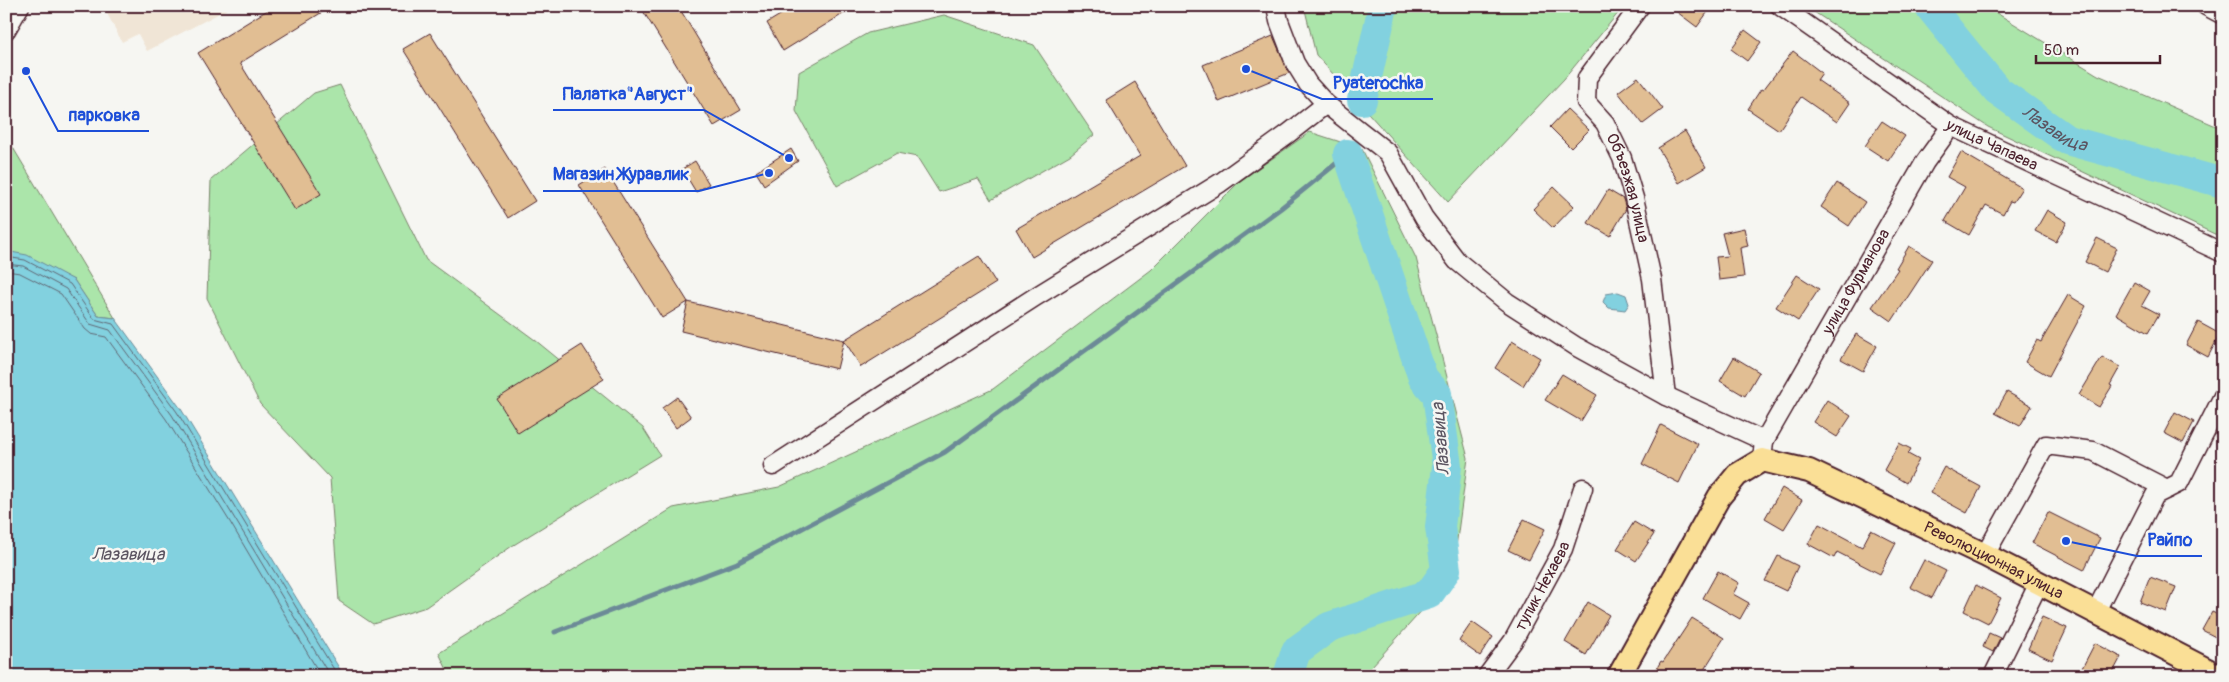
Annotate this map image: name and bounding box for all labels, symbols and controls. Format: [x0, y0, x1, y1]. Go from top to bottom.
scale bar [2036, 32, 2160, 64]
text: 50 m [2044, 41, 2079, 60]
callout: Pyaterochka [1322, 66, 1433, 99]
text: Pyaterochka [1333, 72, 1424, 95]
callout: Палатка"Август" [553, 77, 704, 110]
text: Палатка"Август" [563, 83, 693, 106]
callout: парковка [58, 98, 149, 131]
water label: Лазавица [2018, 100, 2091, 157]
text: парковка [68, 104, 140, 127]
street label: улица Чапаева [1941, 115, 2041, 175]
street label: Объезжая улица [1601, 130, 1654, 244]
callout: Магазин Журавлик [543, 158, 699, 191]
text: Магазин Журавлик [553, 163, 689, 186]
street label: улица Фурманова [1817, 225, 1894, 339]
water label: Лазавица [1426, 400, 1456, 476]
street label: Революционная улица [1921, 517, 2067, 604]
callout: Райпо [2137, 523, 2202, 556]
text: Райпо [2148, 529, 2193, 552]
street label: тупик Нехаева [1510, 539, 1575, 634]
water label: Лазавица [92, 543, 166, 566]

